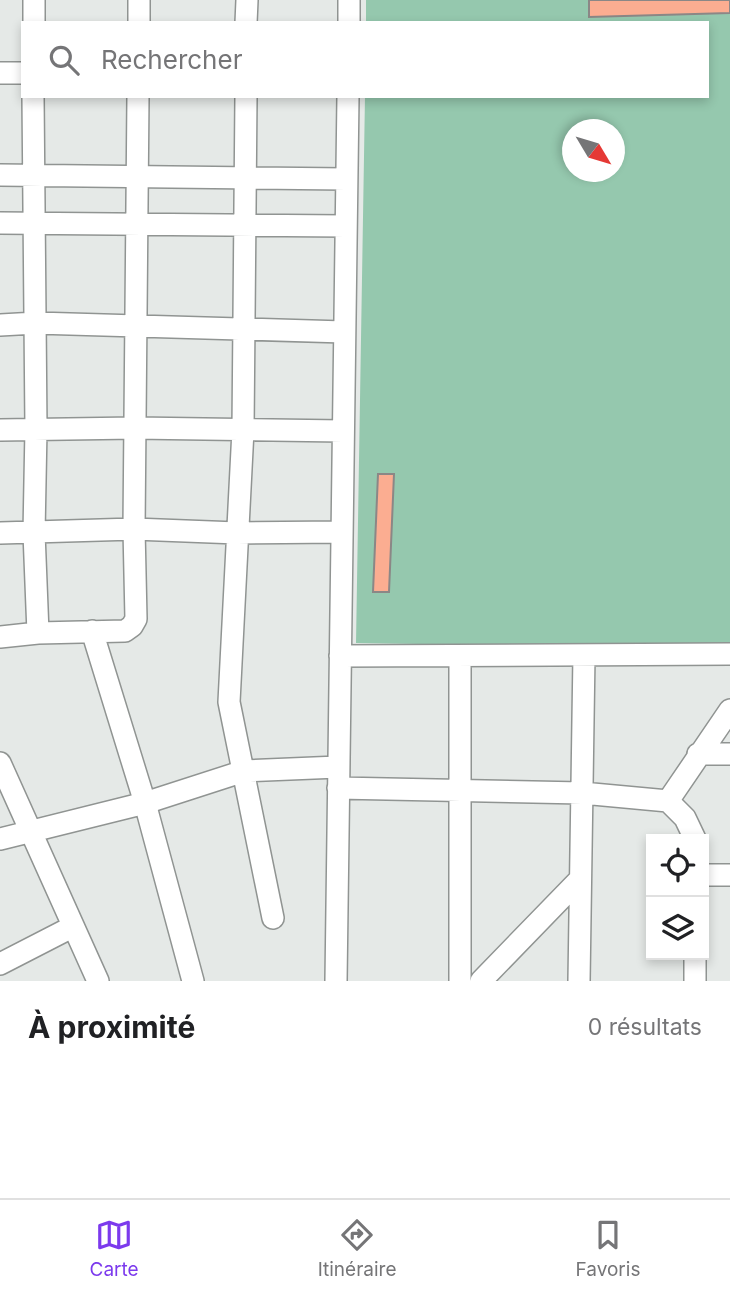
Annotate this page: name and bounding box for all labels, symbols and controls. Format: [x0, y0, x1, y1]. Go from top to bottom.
search box [21, 21, 709, 98]
icon: search [45, 41, 83, 79]
text: Rechercher [101, 44, 242, 75]
north arrow [562, 119, 625, 182]
map controls [646, 834, 709, 960]
button: locate [646, 834, 709, 897]
button: layers [646, 897, 709, 960]
text: À proximité [28, 1009, 195, 1045]
text: 0 résultats [588, 1013, 702, 1041]
tab: Carte [90, 1216, 139, 1281]
tab: Itinéraire [318, 1216, 397, 1281]
tab: Favoris [576, 1216, 640, 1281]

